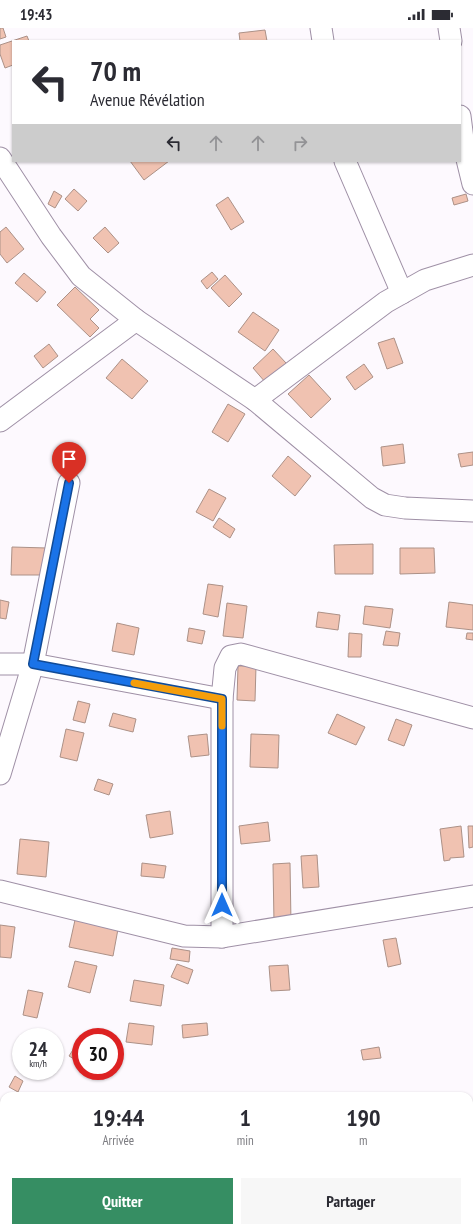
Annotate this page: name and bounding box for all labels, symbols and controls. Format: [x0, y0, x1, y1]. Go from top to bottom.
text: 19:43 [20, 5, 52, 24]
text: 70 m [90, 52, 141, 89]
icon: left [24, 56, 76, 108]
text: Avenue Révélation [90, 88, 205, 111]
icon: left [163, 132, 185, 154]
icon: ahead [205, 132, 227, 154]
icon: ahead [247, 132, 269, 154]
icon: right [289, 132, 311, 154]
pin [52, 442, 86, 483]
icon: arrive [58, 448, 80, 470]
position arrow [201, 884, 243, 926]
speed limit sign: 30 [72, 1028, 124, 1080]
text: 24 [28, 1036, 48, 1062]
text: km/h [29, 1057, 47, 1070]
text: 19:44 [92, 1102, 144, 1133]
text: 1 [239, 1102, 251, 1133]
text: 190 [346, 1102, 381, 1133]
text: Arrivée [102, 1132, 134, 1149]
text: min [237, 1132, 254, 1149]
text: m [359, 1132, 368, 1149]
button: Quitter [12, 1178, 233, 1224]
button: Partager [241, 1178, 461, 1224]

